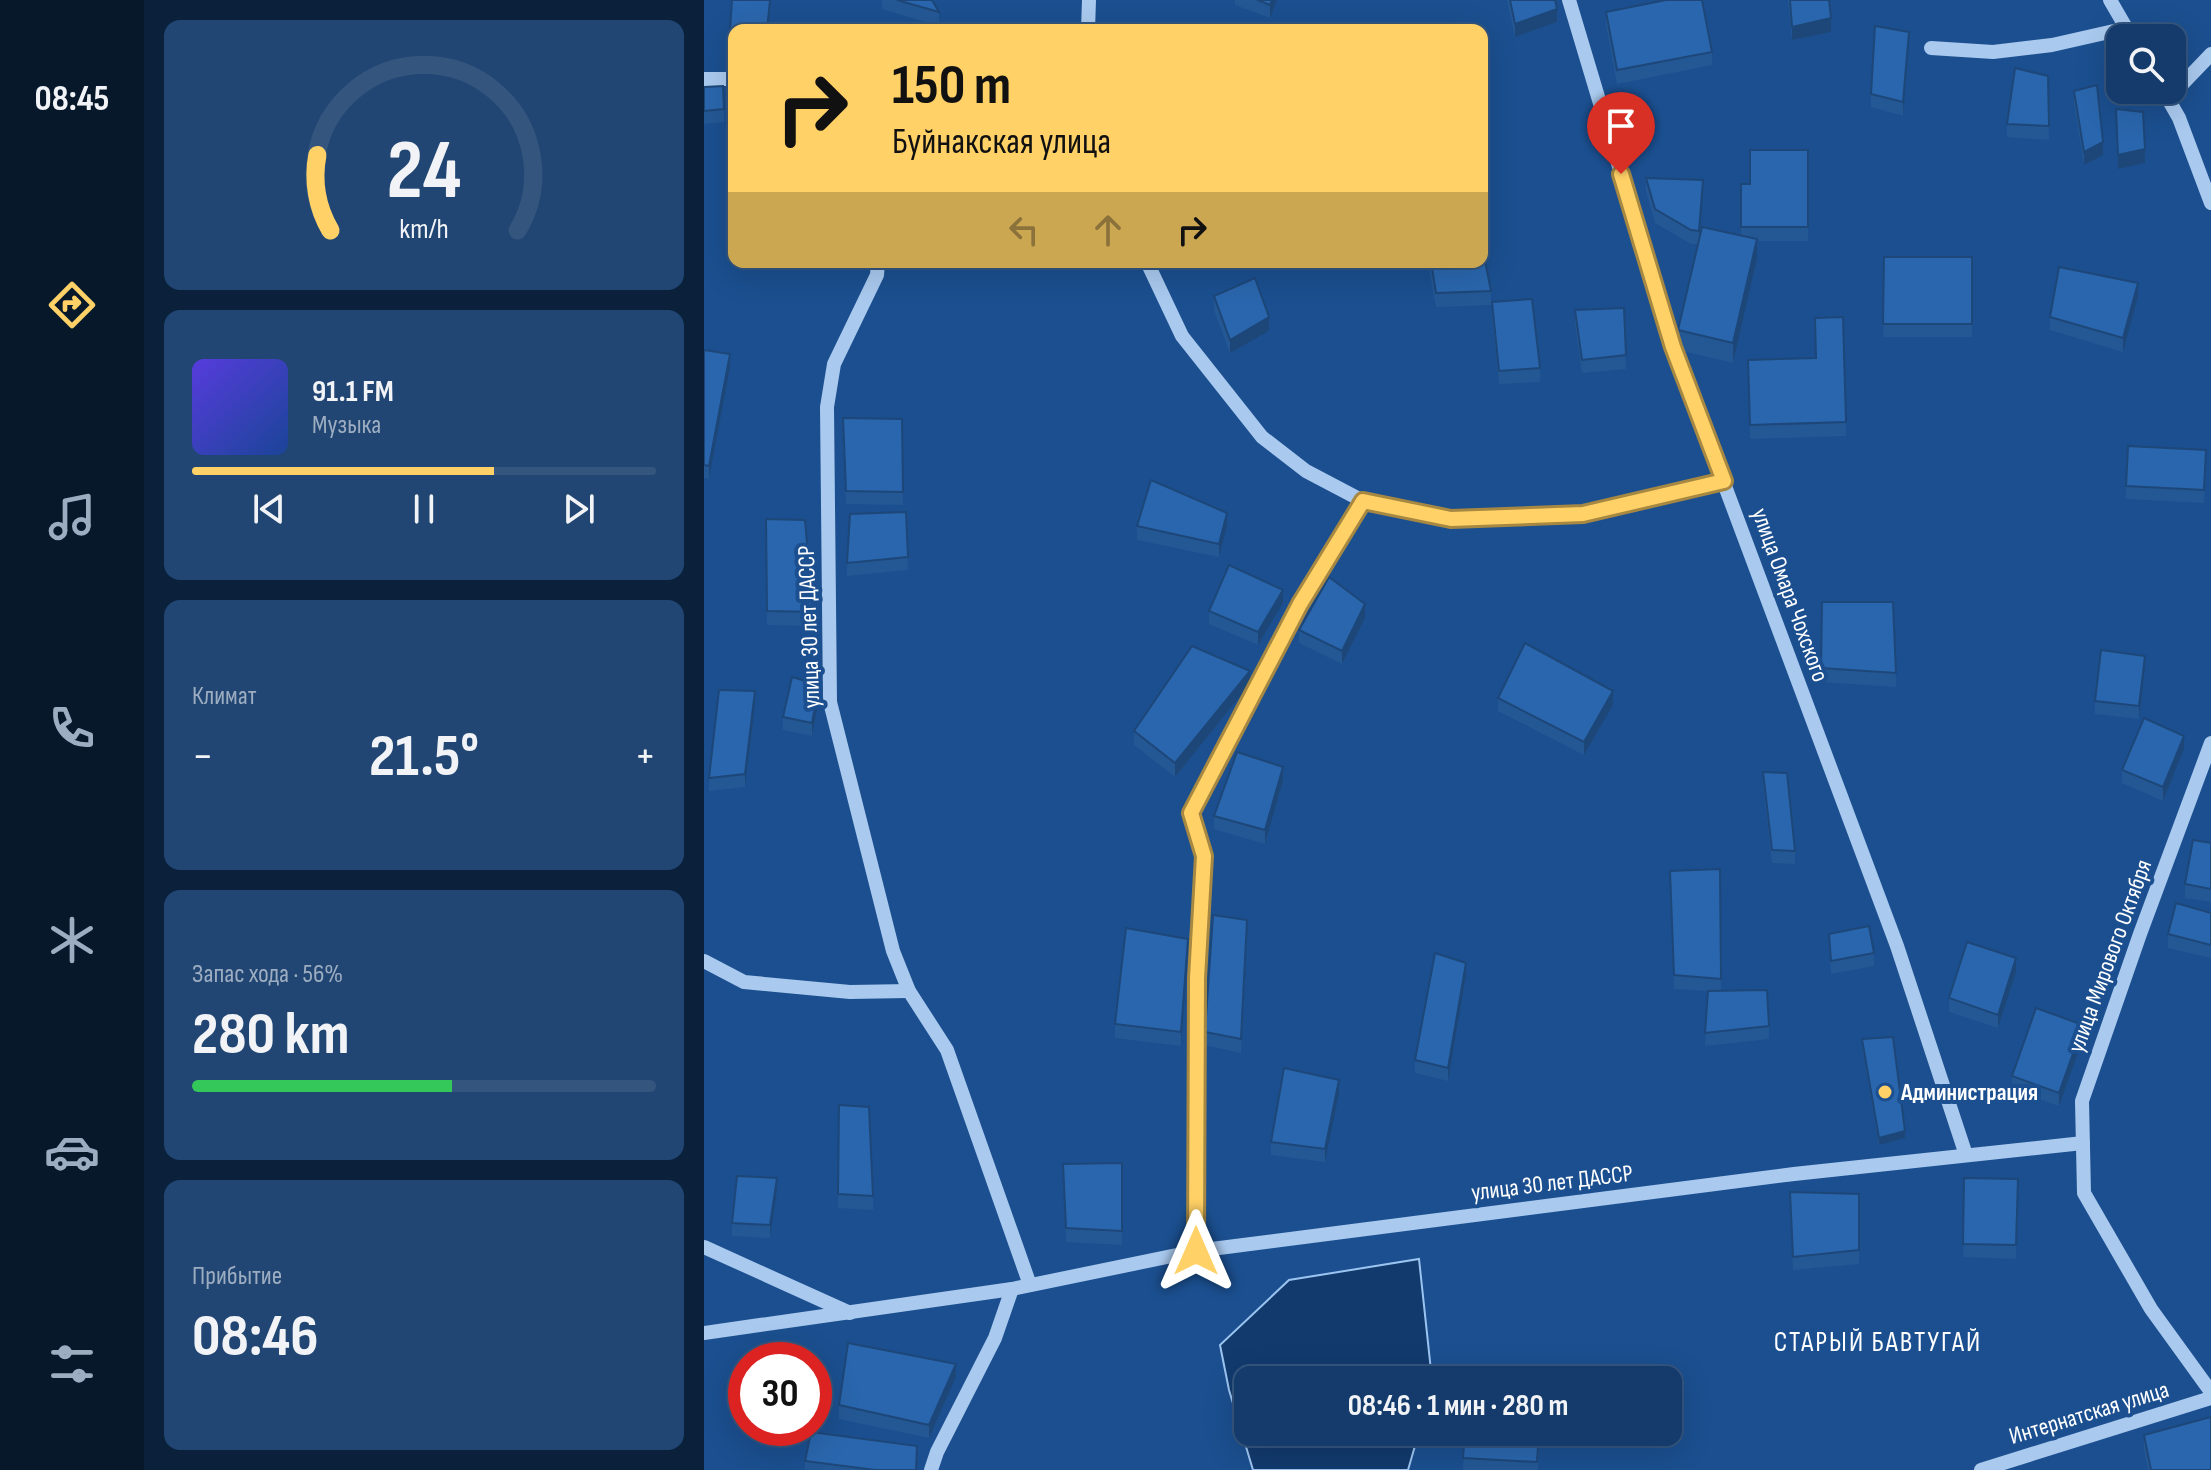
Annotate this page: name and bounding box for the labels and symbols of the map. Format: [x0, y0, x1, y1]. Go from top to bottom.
pin [1587, 92, 1655, 174]
street label: улица Омара Чохского [1745, 504, 1835, 686]
street label: улица 30 лет ДАССР [792, 545, 826, 709]
street label: улица Мирового Октября [2062, 856, 2158, 1056]
place label: Администрация [1900, 1078, 2038, 1107]
marker: Администрация [1876, 1083, 1894, 1101]
street label: улица 30 лет ДАССР [1469, 1159, 1635, 1207]
position arrow [1154, 1209, 1238, 1293]
district label: СТАРЫЙ БАВТУГАЙ [1774, 1326, 1982, 1359]
speed limit sign: 30 [728, 1342, 832, 1446]
street label: Интернатская улица [2006, 1375, 2172, 1451]

